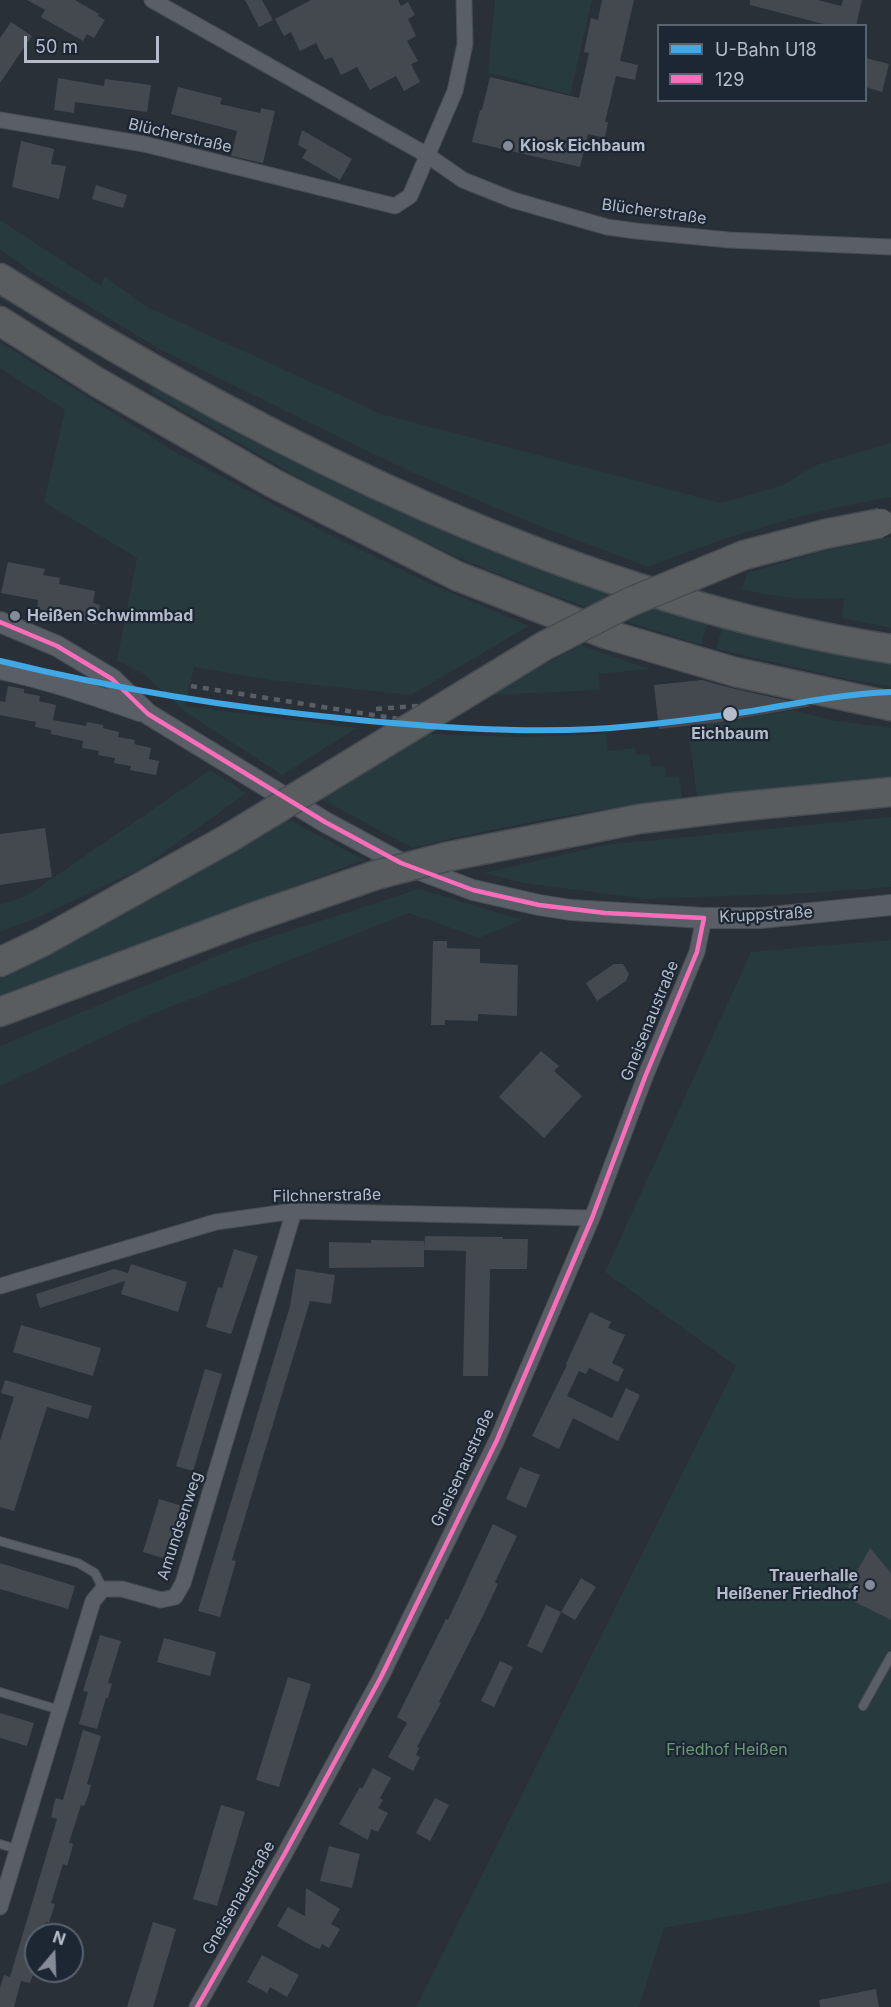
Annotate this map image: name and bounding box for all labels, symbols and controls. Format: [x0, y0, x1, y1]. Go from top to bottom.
scale bar [27, 24, 162, 62]
legend [657, 24, 867, 102]
text: 50 m [35, 36, 78, 57]
text: U-Bahn U18 [715, 39, 817, 60]
text: 129 [715, 69, 744, 90]
street label: Blücherstraße [126, 115, 234, 157]
place label: Kiosk Eichbaum [520, 136, 645, 156]
marker: Kiosk Eichbaum [501, 139, 515, 153]
street label: Blücherstraße [600, 195, 708, 229]
place label: Heißen Schwimmbad [27, 606, 193, 626]
marker: Heißen Schwimmbad [8, 609, 22, 623]
marker: Eichbaum [721, 705, 739, 723]
place label: Eichbaum [691, 724, 769, 744]
street label: Kruppstraße [719, 903, 813, 927]
street label: Gneisenaustraße [617, 958, 683, 1084]
street label: Filchnerstraße [273, 1185, 381, 1207]
street label: Gneisenaustraße [427, 1406, 499, 1530]
street label: Amundsenweg [153, 1469, 207, 1583]
place label: Trauerhalle Heißener Friedhof [717, 1566, 858, 1604]
marker: Trauerhalle Heißener Friedhof [863, 1578, 877, 1592]
park label: Friedhof Heißen [666, 1740, 788, 1760]
street label: Gneisenaustraße [199, 1838, 279, 1958]
north arrow [24, 1923, 84, 1983]
text: N [50, 1926, 68, 1949]

